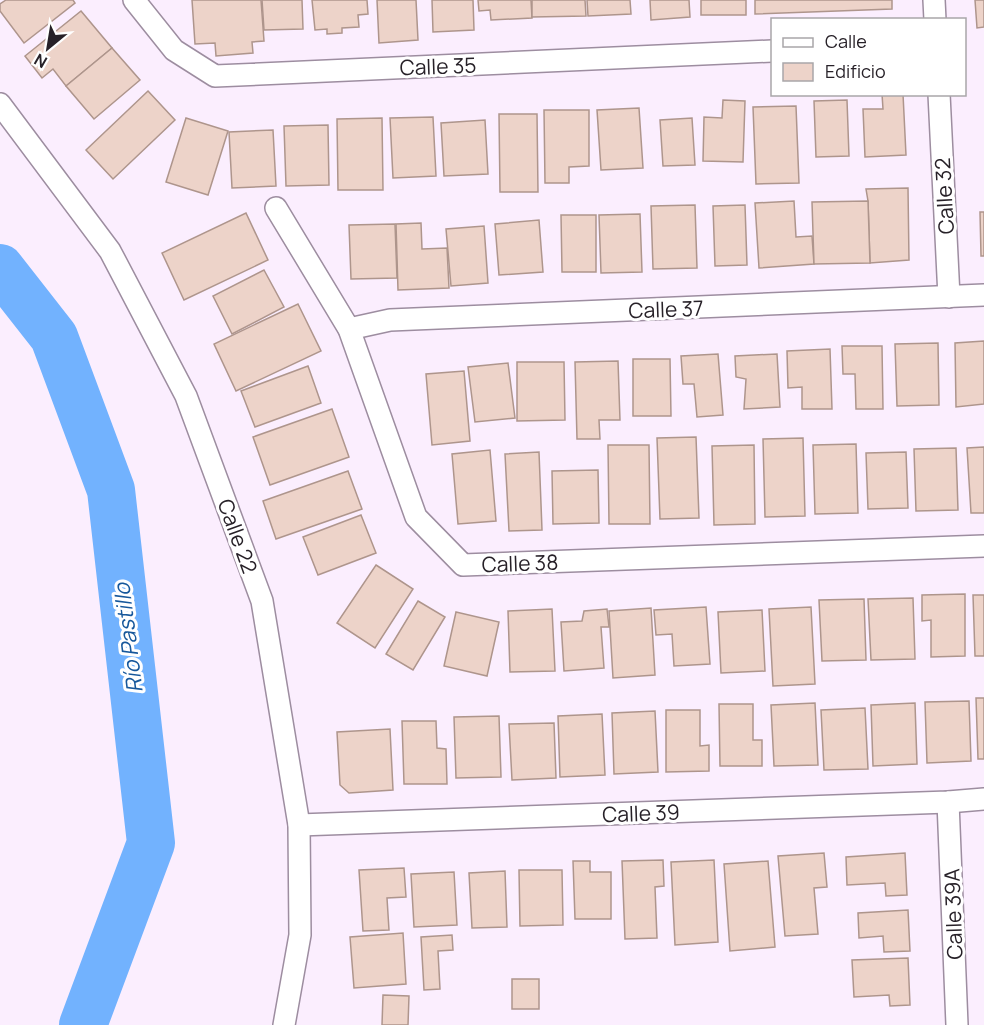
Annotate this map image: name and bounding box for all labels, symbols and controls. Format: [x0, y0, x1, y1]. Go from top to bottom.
north arrow [18, 18, 78, 78]
legend [771, 18, 966, 96]
text: Calle [825, 29, 867, 53]
text: N [30, 49, 51, 73]
street label: Calle 35 [399, 51, 477, 81]
text: Edificio [825, 59, 886, 83]
street label: Calle 32 [928, 157, 960, 235]
street label: Calle 37 [628, 294, 704, 324]
street label: Calle 22 [212, 495, 264, 577]
street label: Calle 38 [481, 548, 559, 578]
water label: Río Pastillo [106, 580, 150, 695]
street label: Calle 39 [602, 798, 680, 828]
street label: Calle 39A [937, 868, 969, 960]

